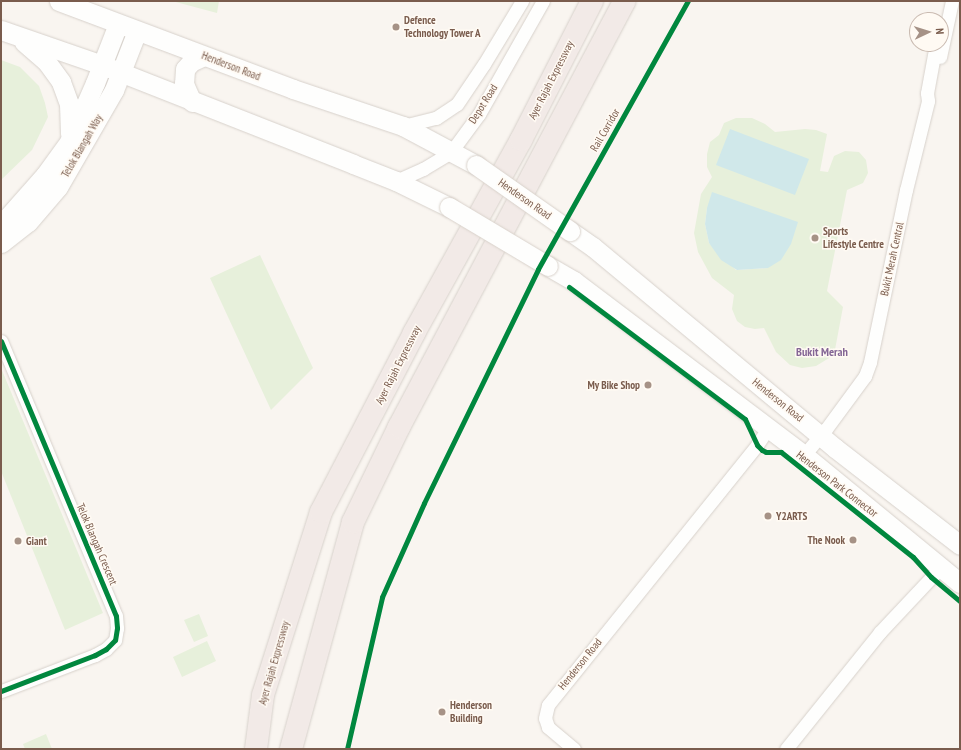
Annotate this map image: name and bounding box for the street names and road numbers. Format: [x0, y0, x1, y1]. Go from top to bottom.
street label: Ayer Rajah Expressway [525, 38, 577, 122]
street label: Henderson Road [200, 49, 262, 83]
street label: Depot Road [466, 82, 500, 126]
street label: Rail Corridor [587, 106, 623, 154]
street label: Telok Blangah Way [59, 112, 105, 180]
street label: Henderson Road [496, 176, 554, 222]
street label: Bukit Merah Central [878, 221, 906, 297]
street label: Ayer Rajah Expressway [372, 323, 424, 407]
street label: Henderson Road [750, 375, 806, 425]
street label: Henderson Park Connector [793, 448, 881, 520]
street label: Telok Blangah Crescent [74, 501, 120, 587]
street label: Ayer Rajah Expressway [256, 620, 292, 706]
street label: Henderson Road [555, 636, 605, 692]

